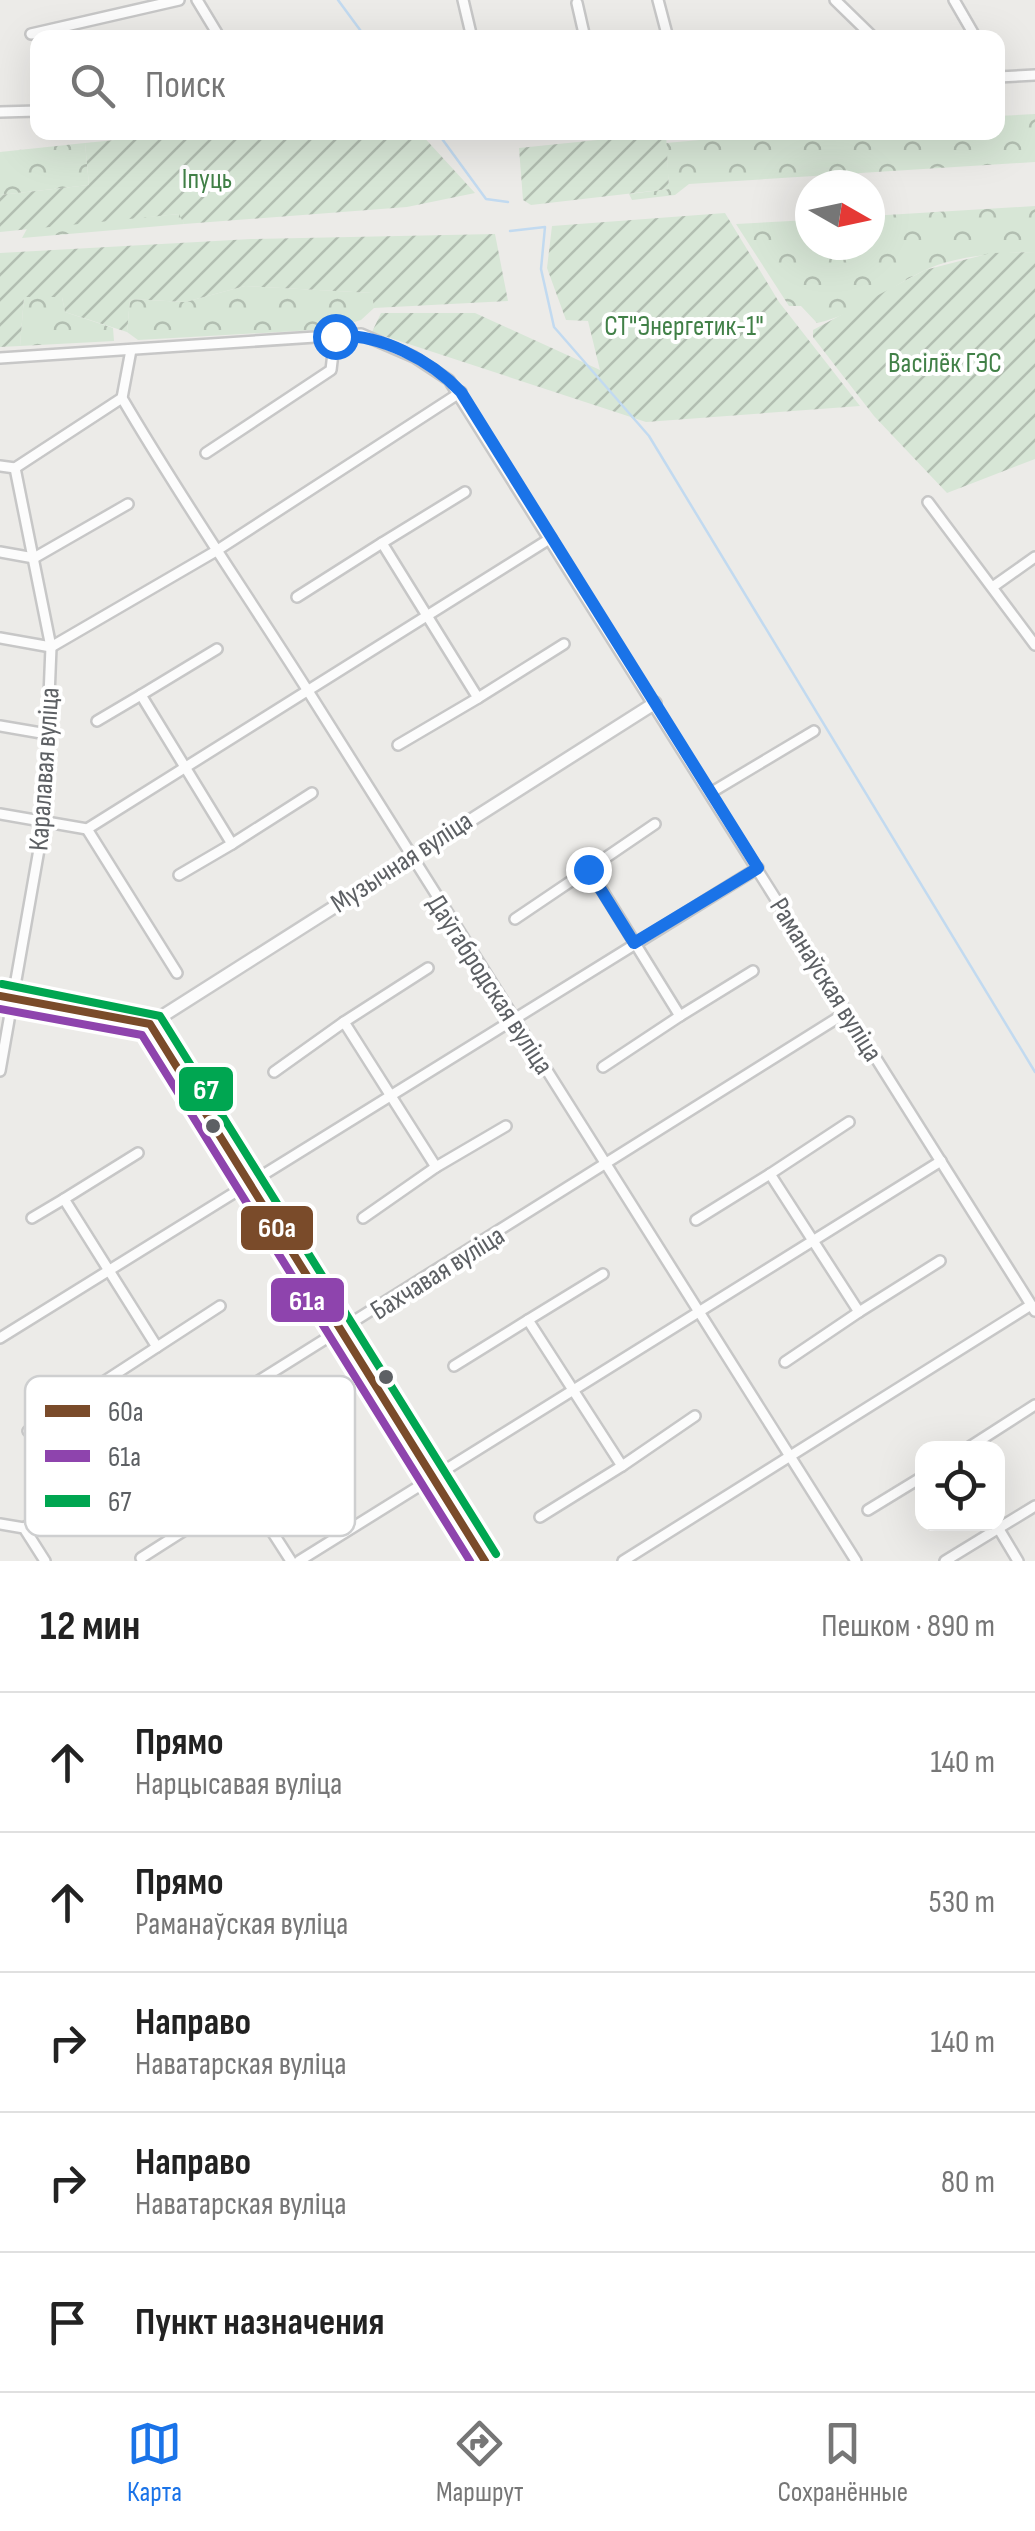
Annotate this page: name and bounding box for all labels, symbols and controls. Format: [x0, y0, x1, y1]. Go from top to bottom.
search box [30, 30, 1005, 140]
icon: search [65, 58, 120, 113]
text: Поиск [145, 63, 225, 108]
park label: Іпуць [182, 163, 232, 196]
north arrow [795, 170, 885, 260]
park label: СТ"Энергетик-1" [604, 310, 764, 343]
route start [313, 314, 359, 360]
park label: Васілёк ГЭС [888, 347, 1002, 380]
street label: Каралавая вуліца [22, 686, 67, 852]
street label: Музычная вуліца [325, 804, 479, 920]
route end [566, 847, 612, 893]
street label: Даўгабродская вуліца [420, 889, 560, 1081]
street label: Раманаўская вуліца [762, 892, 889, 1068]
line badge: 67 [177, 1065, 235, 1113]
text: 67 [193, 1074, 219, 1107]
unlabelled marker [203, 1116, 223, 1136]
line badge: 60а [239, 1204, 315, 1252]
text: 60а [258, 1212, 296, 1245]
street label: Бахчавая вуліца [365, 1219, 511, 1327]
line badge: 61а [269, 1276, 346, 1324]
text: 61а [289, 1285, 325, 1318]
unlabelled marker [376, 1367, 396, 1387]
legend [25, 1376, 355, 1536]
text: 60а [108, 1396, 144, 1429]
text: 61а [108, 1441, 141, 1474]
map controls [915, 1441, 1005, 1531]
button: locate [915, 1441, 1005, 1531]
text: 67 [108, 1486, 131, 1519]
text: 12 мин [40, 1601, 140, 1652]
text: Пешком · 890 m [821, 1607, 995, 1646]
text: Прямо [135, 1720, 224, 1765]
icon: ahead [40, 1735, 95, 1790]
text: 140 m [931, 1743, 995, 1782]
text: Нарцысавая вуліца [135, 1765, 342, 1804]
text: Прямо [135, 1860, 224, 1905]
icon: ahead [40, 1875, 95, 1930]
text: 530 m [929, 1883, 995, 1922]
text: Раманаўская вуліца [135, 1905, 348, 1944]
text: Направо [135, 2000, 251, 2045]
icon: right [40, 2015, 95, 2070]
text: 140 m [931, 2023, 995, 2062]
text: Наватарская вуліца [135, 2045, 346, 2084]
text: Направо [135, 2140, 251, 2185]
icon: right [40, 2155, 95, 2210]
text: 80 m [941, 2163, 995, 2202]
text: Наватарская вуліца [135, 2185, 346, 2224]
icon: arrive [40, 2295, 95, 2350]
text: Пункт назначения [135, 2300, 384, 2345]
tab: Карта [127, 2416, 182, 2509]
tab: Маршрут [436, 2416, 524, 2509]
tab: Сохранённые [777, 2416, 908, 2509]

